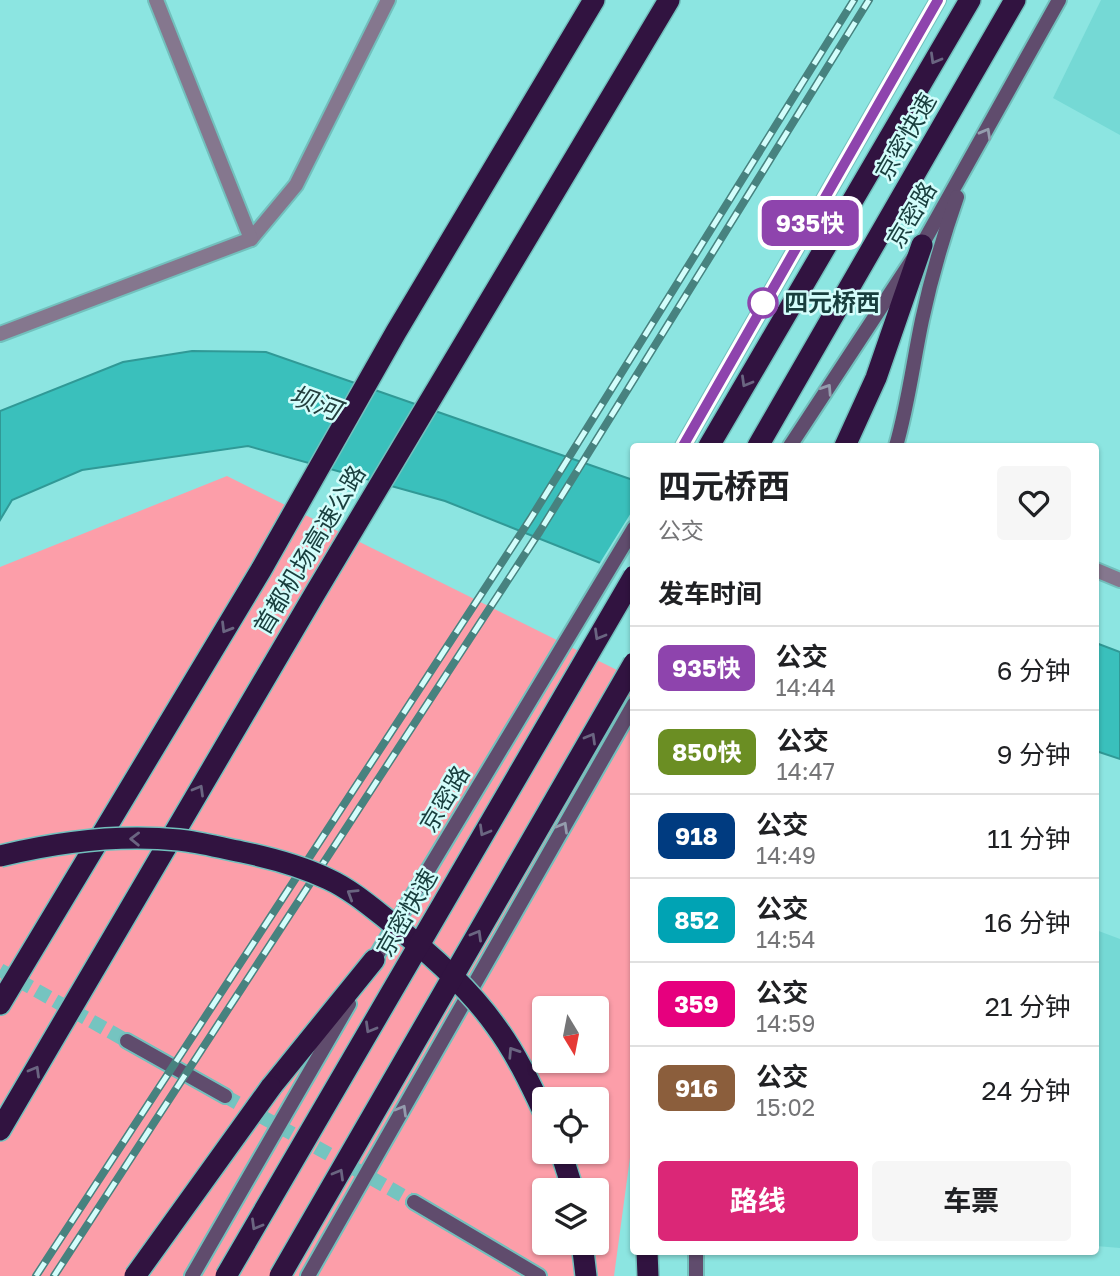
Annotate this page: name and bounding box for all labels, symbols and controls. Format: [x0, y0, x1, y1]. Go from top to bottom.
one-way arrow [930, 52, 943, 64]
street label: 京密快速 [868, 87, 941, 185]
one-way arrow [977, 128, 991, 141]
street label: 京密路 [880, 176, 942, 253]
line badge: 935快 [761, 200, 859, 246]
text: 935快 [776, 208, 844, 237]
place label: 四元桥西 [784, 287, 880, 316]
marker: 四元桥西 [748, 288, 778, 318]
one-way arrow [742, 375, 755, 388]
water label: 坝河 [285, 379, 350, 428]
one-way arrow [819, 384, 831, 397]
street label: 首都机场高速公路 [247, 459, 371, 639]
text: 四元桥西 [658, 466, 790, 505]
button: heart [997, 466, 1071, 540]
text: 公交 [658, 516, 704, 544]
text: 发车时间 [658, 578, 762, 609]
one-way arrow [221, 621, 234, 634]
one-way arrow [594, 627, 607, 640]
text: 公交 [776, 641, 828, 672]
text: 935快 [672, 653, 741, 682]
text: 6 分钟 [997, 655, 1071, 686]
text: 14:44 [776, 673, 836, 701]
text: 公交 [777, 725, 829, 756]
one-way arrow [583, 733, 596, 745]
text: 850快 [672, 737, 742, 766]
text: 9 分钟 [997, 739, 1071, 770]
text: 14:47 [777, 757, 835, 785]
street label: 京密路 [413, 760, 475, 837]
one-way arrow [191, 785, 204, 798]
text: 公交 [756, 809, 808, 840]
text: 918 [675, 821, 718, 850]
one-way arrow [555, 822, 568, 835]
text: 11 分钟 [987, 823, 1071, 854]
one-way arrow [480, 824, 493, 837]
one-way arrow [129, 831, 139, 847]
text: 14:49 [756, 841, 816, 869]
street label: 京密快速 [369, 863, 442, 961]
one-way arrow [347, 889, 360, 902]
text: 公交 [756, 893, 808, 924]
text: 852 [674, 905, 719, 934]
text: 16 分钟 [984, 907, 1071, 938]
text: 14:54 [756, 925, 815, 953]
one-way arrow [469, 930, 482, 943]
text: 公交 [756, 977, 808, 1008]
text: 359 [674, 989, 719, 1018]
text: 21 分钟 [985, 991, 1071, 1022]
north arrow [532, 996, 609, 1073]
map controls [532, 996, 609, 1255]
text: 14:59 [756, 1009, 815, 1037]
one-way arrow [365, 1021, 378, 1033]
one-way arrow [508, 1047, 521, 1060]
text: 公交 [756, 1061, 808, 1092]
one-way arrow [26, 1065, 39, 1078]
text: 916 [675, 1073, 718, 1102]
text: 24 分钟 [982, 1075, 1071, 1106]
button: locate [532, 1087, 609, 1164]
text: 15:02 [756, 1093, 815, 1121]
one-way arrow [394, 1105, 407, 1118]
button: 路线 [658, 1161, 858, 1241]
button: 车票 [872, 1161, 1071, 1241]
one-way arrow [331, 1169, 344, 1182]
button: layers [532, 1178, 609, 1255]
one-way arrow [251, 1217, 264, 1230]

